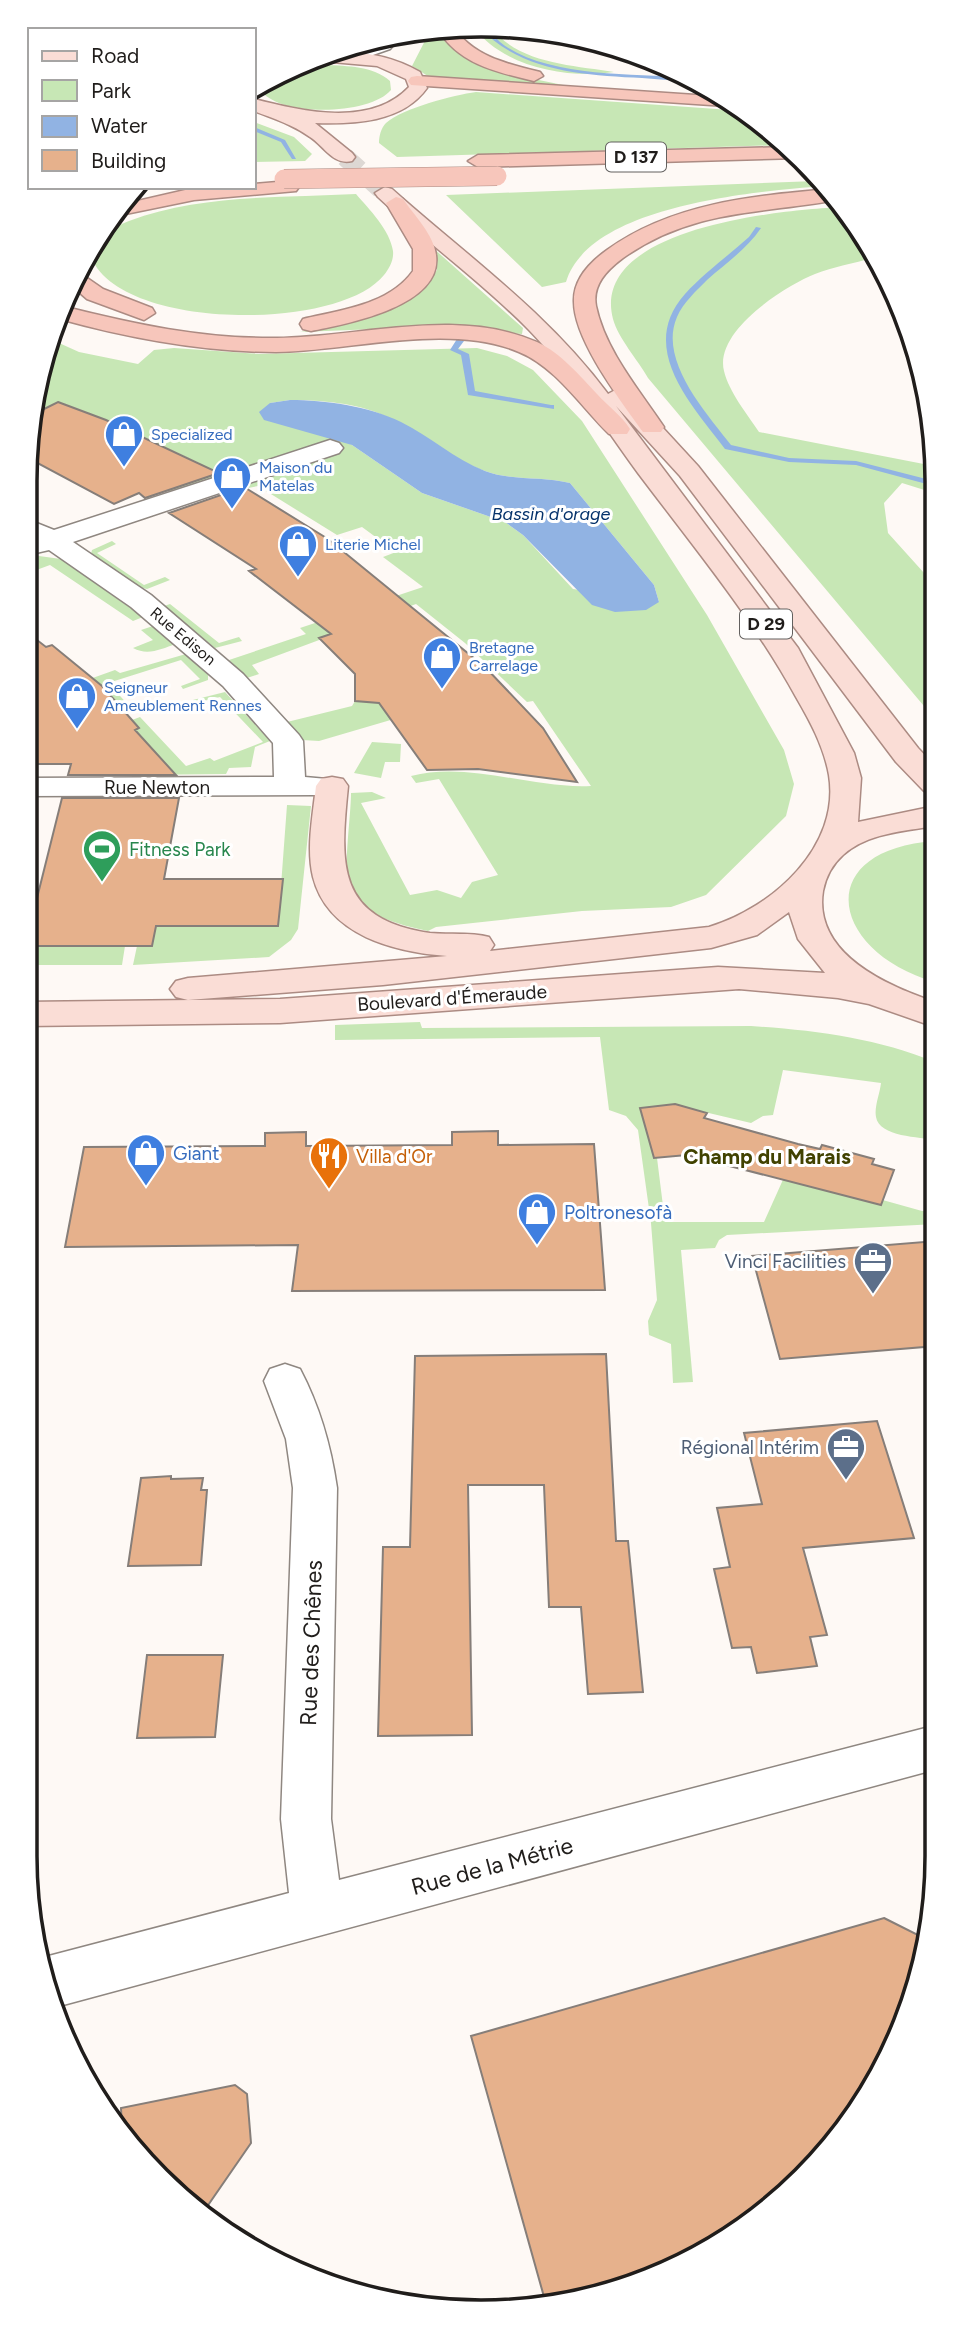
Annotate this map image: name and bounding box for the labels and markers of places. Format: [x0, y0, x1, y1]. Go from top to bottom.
shop icon: Specialized [103, 413, 145, 468]
place label: Specialized [151, 425, 233, 444]
shop icon: Maison du Matelas [211, 455, 253, 510]
place label: Maison du Matelas [259, 458, 332, 495]
shop icon: Literie Michel [277, 523, 319, 578]
place label: Literie Michel [325, 535, 421, 554]
shop icon: Bretagne Carrelage [421, 635, 463, 690]
place label: Bretagne Carrelage [469, 638, 538, 675]
shop icon: Seigneur Ameublement Rennes [56, 675, 98, 730]
place label: Seigneur Ameublement Rennes [104, 678, 262, 715]
sports icon: Fitness Park [81, 828, 123, 883]
place label: Fitness Park [129, 838, 231, 861]
shop icon: Giant [125, 1132, 167, 1187]
restaurant icon: Villa d'Or [308, 1135, 350, 1190]
place label: Giant [173, 1142, 219, 1165]
place label: Villa d'Or [356, 1145, 433, 1168]
shop icon: Poltronesofà [516, 1191, 558, 1246]
place label: Poltronesofà [564, 1201, 672, 1224]
office icon: Vinci Facilities [852, 1240, 894, 1295]
place label: Vinci Facilities [724, 1250, 846, 1273]
office icon: Régional Intérim [825, 1426, 867, 1481]
place label: Régional Intérim [681, 1436, 819, 1459]

